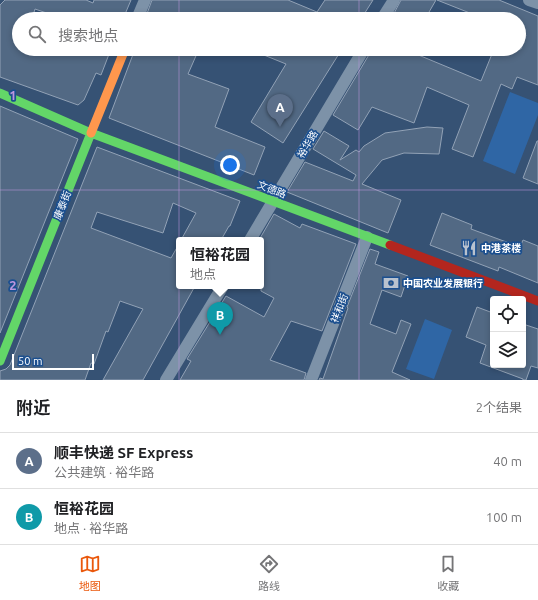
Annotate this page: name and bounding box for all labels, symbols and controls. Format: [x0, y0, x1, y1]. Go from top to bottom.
search box [12, 12, 526, 56]
icon: search [26, 23, 48, 45]
text: 搜索地点 [58, 27, 118, 44]
text: 1 [9, 88, 17, 102]
pin: A [267, 94, 293, 127]
street label: 裕华路 [295, 129, 320, 160]
your location [220, 155, 240, 175]
street label: 文德路 [256, 179, 288, 200]
street label: 康泰街 [52, 189, 73, 221]
popup [176, 237, 264, 289]
restaurant icon: 中港茶楼 [460, 239, 478, 257]
place label: 中港茶楼 [481, 243, 521, 254]
text: 恒裕花园 [190, 246, 250, 263]
text: 地点 [190, 267, 216, 281]
bank icon: 中国农业发展银行 [382, 274, 400, 292]
text: 2 [9, 278, 17, 292]
place label: 中国农业发展银行 [403, 278, 483, 289]
street label: 祥和街 [329, 292, 350, 324]
map controls [490, 296, 526, 368]
button: locate [490, 296, 526, 332]
pin: B [207, 302, 233, 335]
button: layers [490, 332, 526, 368]
scale bar [12, 352, 94, 371]
text: 50 m [18, 355, 42, 367]
text: 附近 [16, 398, 50, 417]
text: 2个结果 [476, 400, 522, 414]
text: 顺丰快递 SF Express [54, 444, 193, 461]
text: A [24, 454, 34, 468]
text: 40 m [493, 454, 522, 468]
text: 公共建筑 · 裕华路 [54, 465, 154, 479]
text: 恒裕花园 [54, 500, 114, 517]
text: B [25, 510, 33, 524]
text: 100 m [486, 510, 522, 524]
text: 地点 · 裕华路 [54, 521, 128, 535]
tab: 地图 [79, 553, 101, 593]
tab: 路线 [258, 553, 280, 593]
tab: 收藏 [437, 553, 459, 593]

